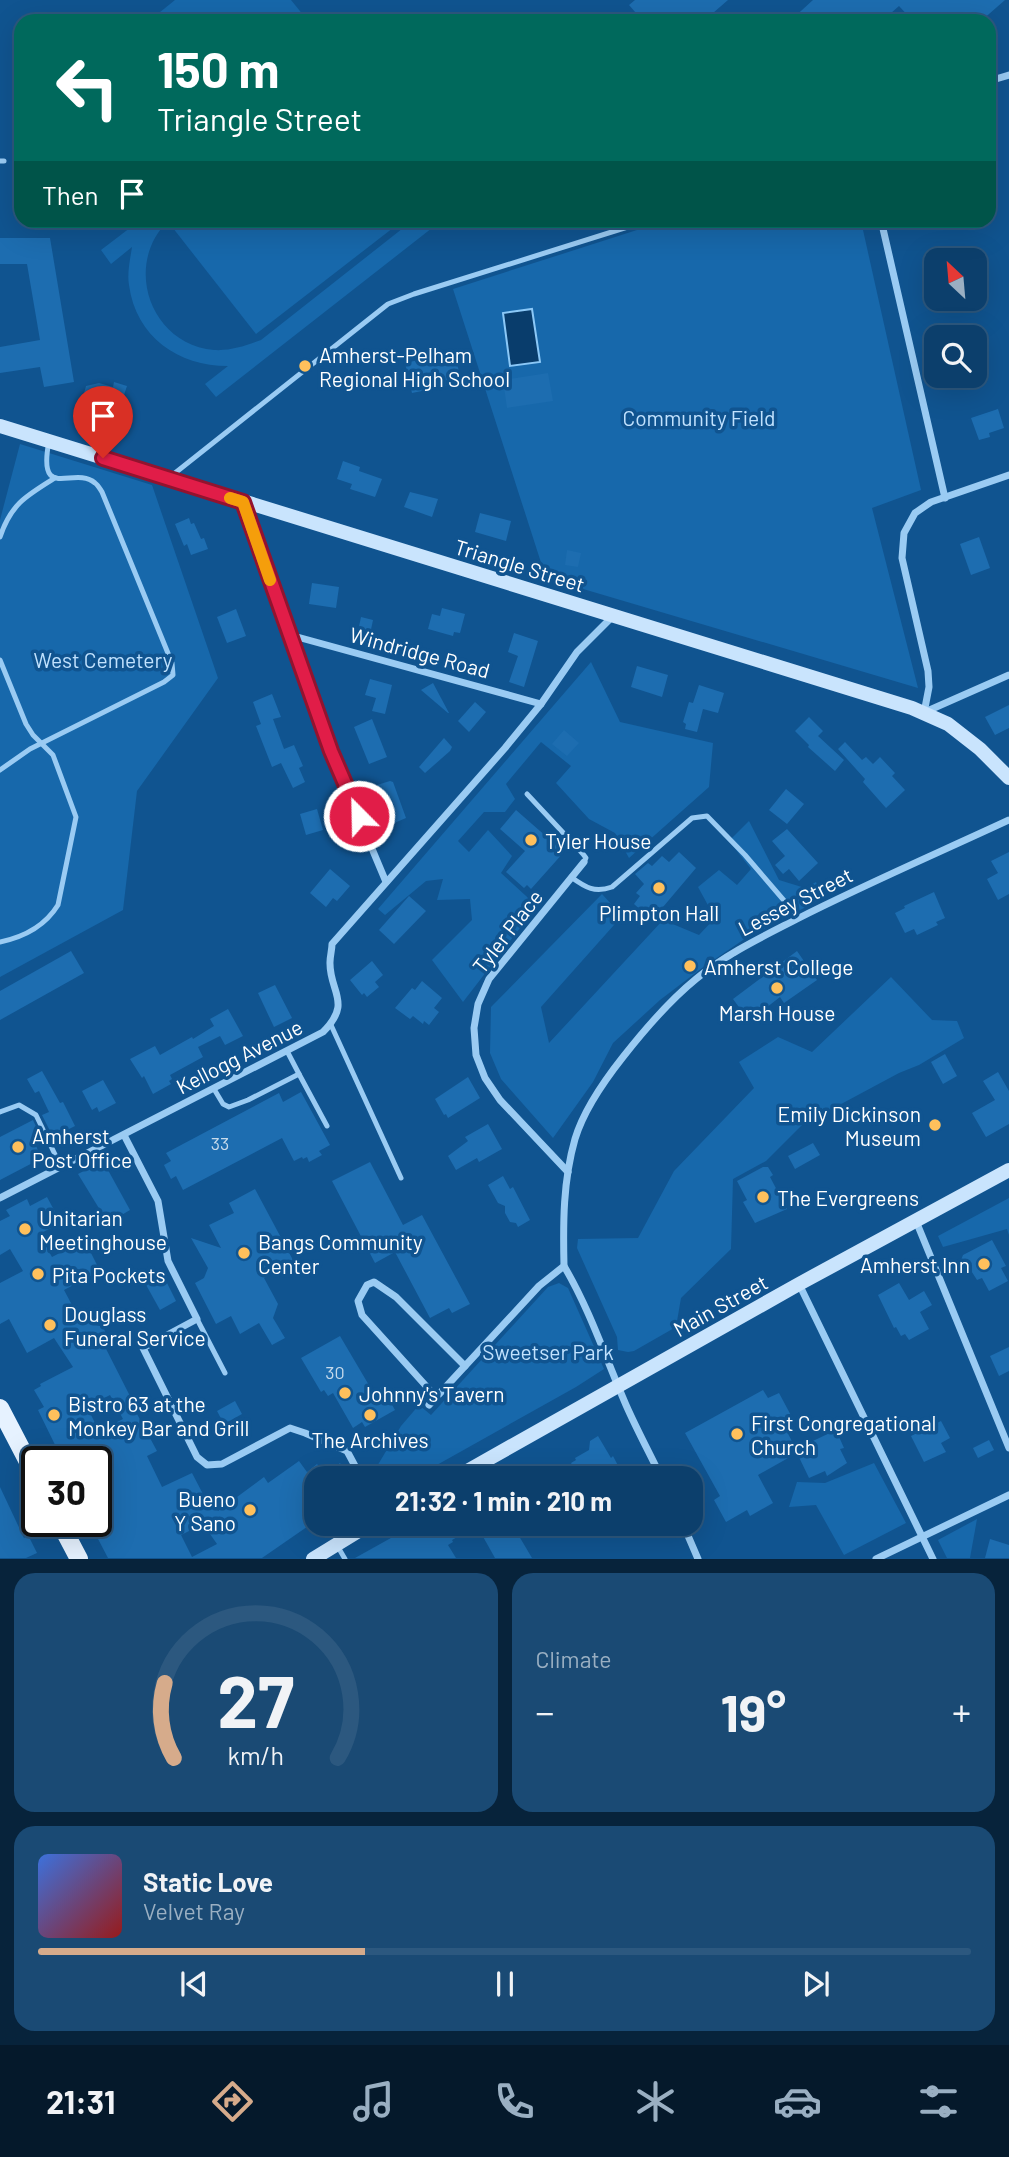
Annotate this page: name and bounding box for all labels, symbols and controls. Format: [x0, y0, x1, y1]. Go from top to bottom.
text: 150 m [157, 39, 279, 98]
icon: left [42, 42, 133, 133]
text: Triangle Street [157, 99, 362, 137]
icon: arrive [113, 175, 151, 213]
text: Then [42, 179, 99, 210]
north arrow [924, 248, 987, 312]
map controls [924, 248, 987, 388]
button: search [924, 325, 987, 388]
place label: Amherst-Pelham Regional High School [319, 342, 510, 391]
marker: Amherst-Pelham Regional High School [297, 358, 313, 374]
pin [73, 386, 133, 458]
icon: arrive [84, 397, 122, 435]
park label: Community Field [622, 405, 776, 430]
street label: Triangle Street [452, 533, 588, 597]
street label: Windridge Road [347, 621, 493, 683]
park label: West Cemetery [34, 647, 173, 672]
position arrow [322, 779, 396, 853]
place label: Tyler House [545, 828, 652, 853]
marker: Tyler House [523, 832, 539, 848]
street label: Lessey Street [734, 861, 856, 941]
marker: Plimpton Hall [651, 880, 667, 896]
street label: Tyler Place [467, 884, 547, 978]
place label: Plimpton Hall [599, 900, 719, 925]
place label: Amherst College [704, 954, 853, 979]
marker: Amherst College [682, 958, 698, 974]
marker: Marsh House [769, 980, 785, 996]
place label: Marsh House [719, 1000, 835, 1025]
street label: Kellogg Avenue [172, 1013, 306, 1099]
place label: Emily Dickinson Museum [778, 1101, 921, 1150]
marker: Emily Dickinson Museum [927, 1117, 943, 1133]
place label: Amherst Post Office [32, 1123, 132, 1172]
house number: 33 [211, 1132, 229, 1154]
marker: Amherst Post Office [10, 1139, 26, 1155]
place label: The Evergreens [777, 1185, 919, 1210]
marker: The Evergreens [755, 1189, 771, 1205]
place label: Unitarian Meetinghouse [39, 1205, 167, 1254]
marker: Unitarian Meetinghouse [17, 1221, 33, 1237]
place label: Bangs Community Center [258, 1229, 423, 1278]
marker: Bangs Community Center [236, 1245, 252, 1261]
place label: Amherst Inn [860, 1252, 970, 1277]
marker: Amherst Inn [976, 1256, 992, 1272]
place label: Pita Pockets [52, 1262, 166, 1287]
marker: Pita Pockets [30, 1266, 46, 1282]
street label: Main Street [668, 1269, 772, 1341]
place label: Douglass Funeral Service [64, 1301, 206, 1350]
marker: Douglass Funeral Service [42, 1317, 58, 1333]
park label: Sweetser Park [482, 1339, 614, 1364]
house number: 30 [325, 1361, 345, 1383]
place label: Johnny's Tavern [359, 1381, 505, 1406]
marker: Johnny's Tavern [337, 1385, 353, 1401]
place label: Bistro 63 at the Monkey Bar and Grill [68, 1391, 249, 1440]
marker: Bistro 63 at the Monkey Bar and Grill [46, 1407, 62, 1423]
marker: The Archives [362, 1407, 378, 1423]
place label: First Congregational Church [751, 1410, 936, 1459]
marker: First Congregational Church [729, 1426, 745, 1442]
place label: The Archives [311, 1427, 429, 1452]
speed limit sign: 30 [21, 1446, 112, 1537]
text: 21:32 · 1 min · 210 m [395, 1485, 612, 1516]
place label: Bueno Y Sano [174, 1486, 236, 1535]
marker: Bueno Y Sano [242, 1502, 258, 1518]
text: Climate [536, 1645, 612, 1673]
text: 27 [217, 1656, 294, 1744]
text: 19° [720, 1680, 786, 1742]
text: − [536, 1688, 555, 1734]
text: + [952, 1688, 971, 1734]
text: km/h [227, 1740, 284, 1770]
text: Static Love [143, 1866, 273, 1897]
text: Velvet Ray [143, 1897, 245, 1925]
icon: previous [175, 1965, 213, 2003]
icon: pause [486, 1965, 524, 2003]
icon: next [797, 1965, 835, 2003]
icon: directions [208, 2077, 257, 2126]
icon: music [349, 2077, 398, 2126]
icon: phone [490, 2077, 539, 2126]
icon: climate [631, 2077, 680, 2126]
icon: car [773, 2077, 822, 2126]
icon: filters [914, 2077, 963, 2126]
text: 21:31 [46, 2082, 115, 2120]

